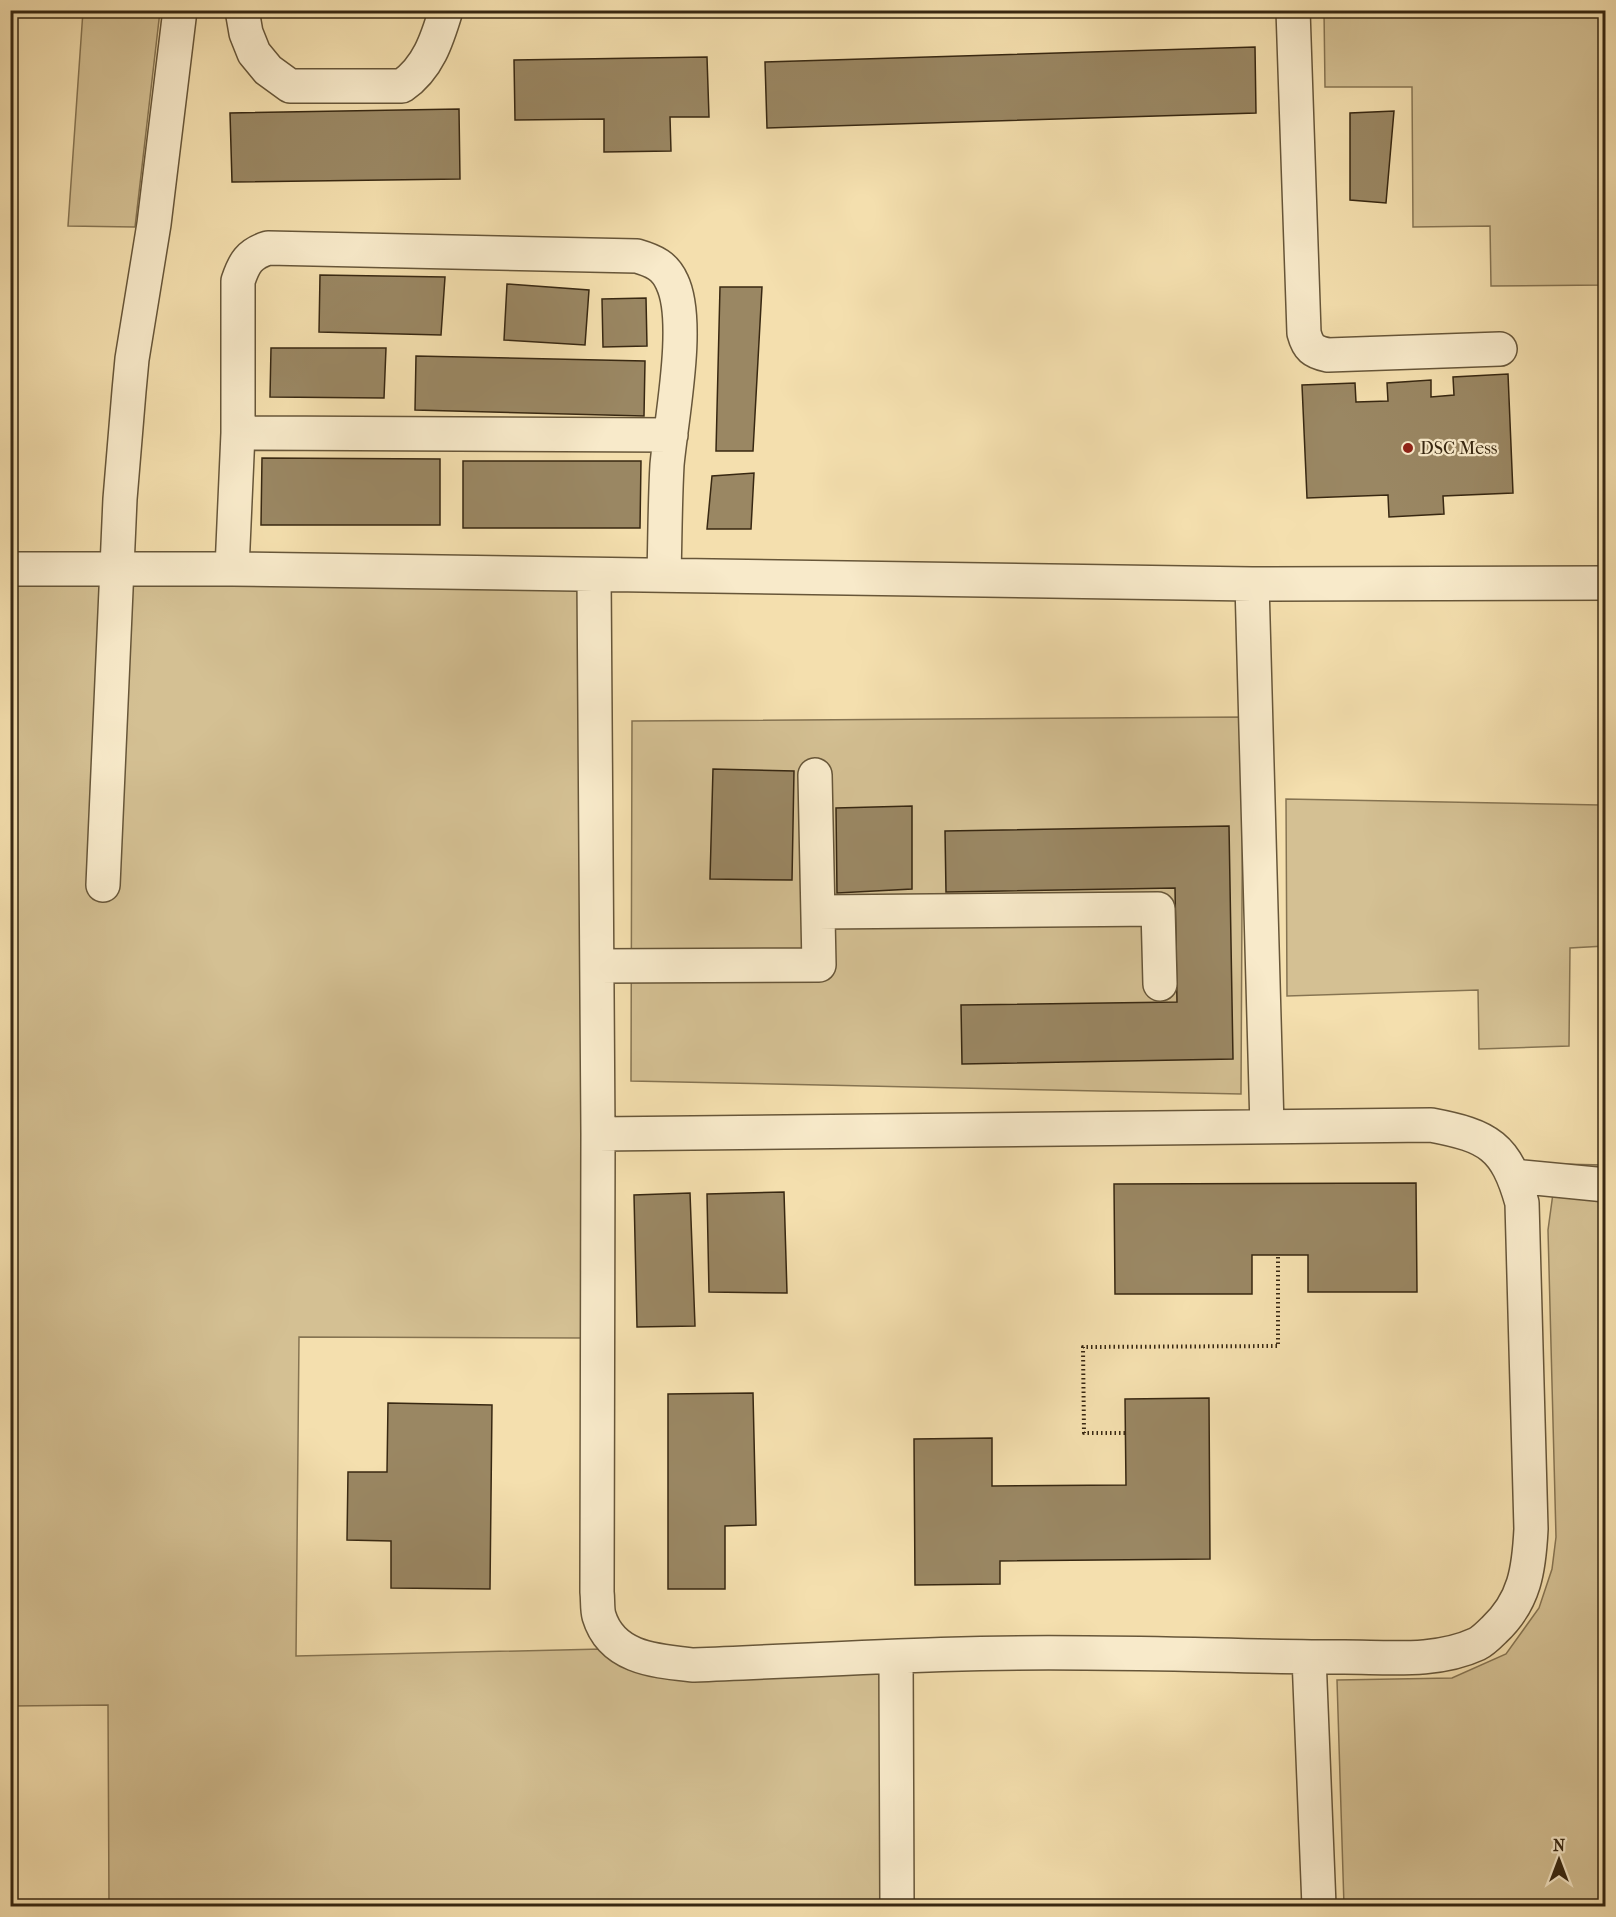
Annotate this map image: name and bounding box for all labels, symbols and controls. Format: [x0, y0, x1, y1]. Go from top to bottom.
place label: DSC Mess [1420, 438, 1498, 459]
marker: DSC Mess [1401, 441, 1415, 455]
north arrow [1529, 1830, 1589, 1890]
text: N [1553, 1836, 1566, 1855]

